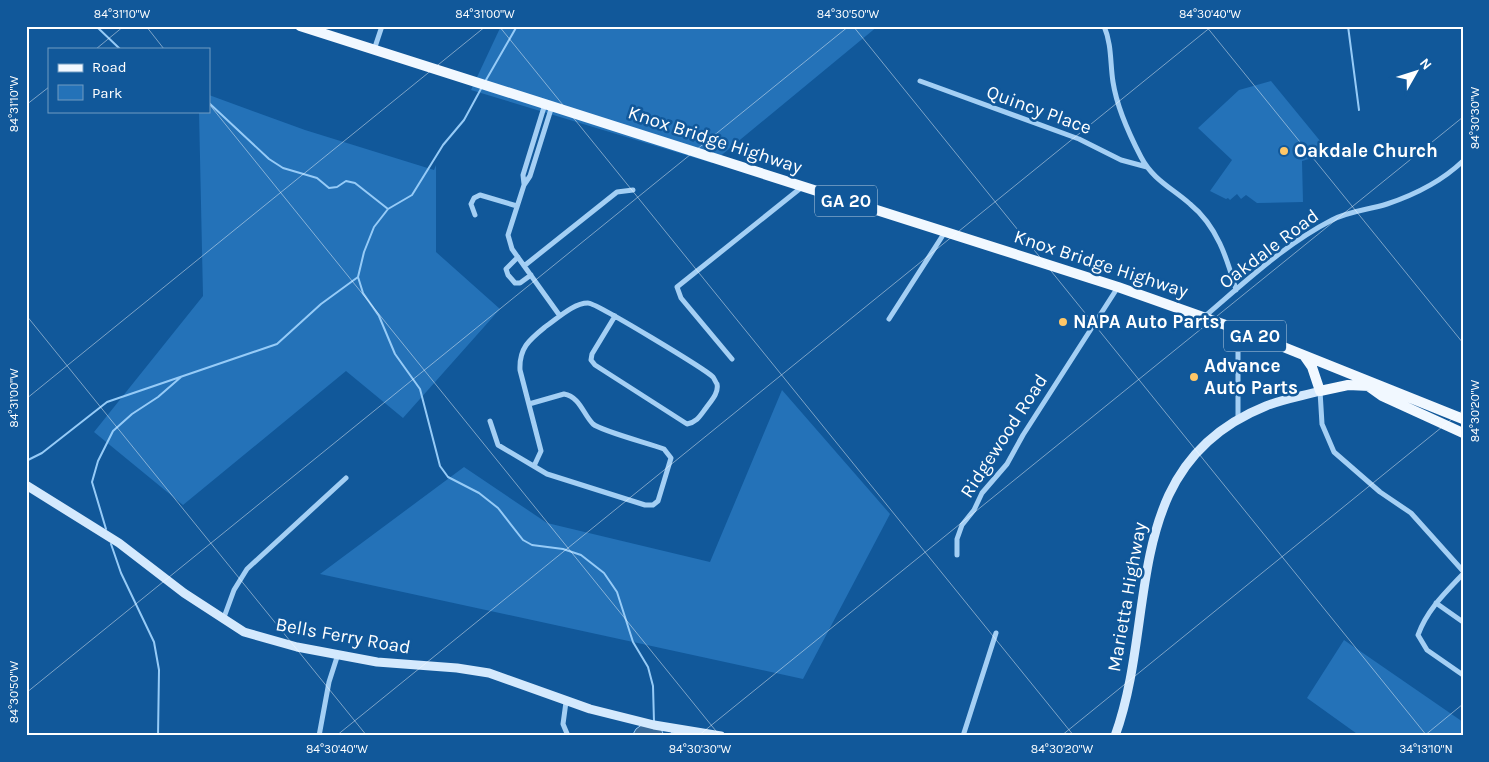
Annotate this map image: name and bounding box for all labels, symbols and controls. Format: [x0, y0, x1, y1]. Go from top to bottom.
text: 84°31'10"W [94, 7, 150, 21]
text: 84°31'00"W [455, 7, 515, 21]
text: 84°30'50"W [817, 7, 879, 21]
text: 84°30'40"W [1179, 7, 1241, 21]
legend [48, 48, 210, 112]
north arrow [1392, 48, 1442, 98]
text: N [1416, 55, 1435, 73]
text: Road [92, 58, 127, 76]
text: 84°31'10"W [7, 76, 21, 132]
street label: Quincy Place [984, 81, 1094, 139]
text: Park [92, 84, 122, 102]
text: 84°30'30"W [1468, 86, 1482, 149]
street label: Knox Bridge Highway [625, 101, 805, 179]
place label: Oakdale Church [1294, 140, 1438, 162]
marker: Oakdale Church [1278, 145, 1290, 157]
road number: GA 20 [815, 186, 877, 217]
street label: Oakdale Road [1215, 205, 1323, 293]
street label: Knox Bridge Highway [1011, 225, 1191, 303]
place label: NAPA Auto Parts [1073, 311, 1219, 333]
marker: NAPA Auto Parts [1057, 316, 1069, 328]
road number: GA 20 [1224, 321, 1286, 352]
place label: Advance Auto Parts [1204, 355, 1298, 399]
text: 84°31'00"W [7, 368, 21, 428]
street label: Ridgewood Road [956, 370, 1052, 502]
marker: Advance Auto Parts [1188, 371, 1200, 383]
text: 84°30'20"W [1468, 380, 1482, 442]
street label: Marietta Highway [1103, 520, 1151, 674]
street label: Bells Ferry Road [274, 613, 412, 659]
text: 84°30'50"W [7, 661, 21, 723]
text: 84°30'40"W [306, 742, 368, 756]
text: 84°30'30"W [669, 742, 732, 756]
text: 84°30'20"W [1031, 742, 1093, 756]
text: 34°13'10"N [1399, 742, 1453, 756]

